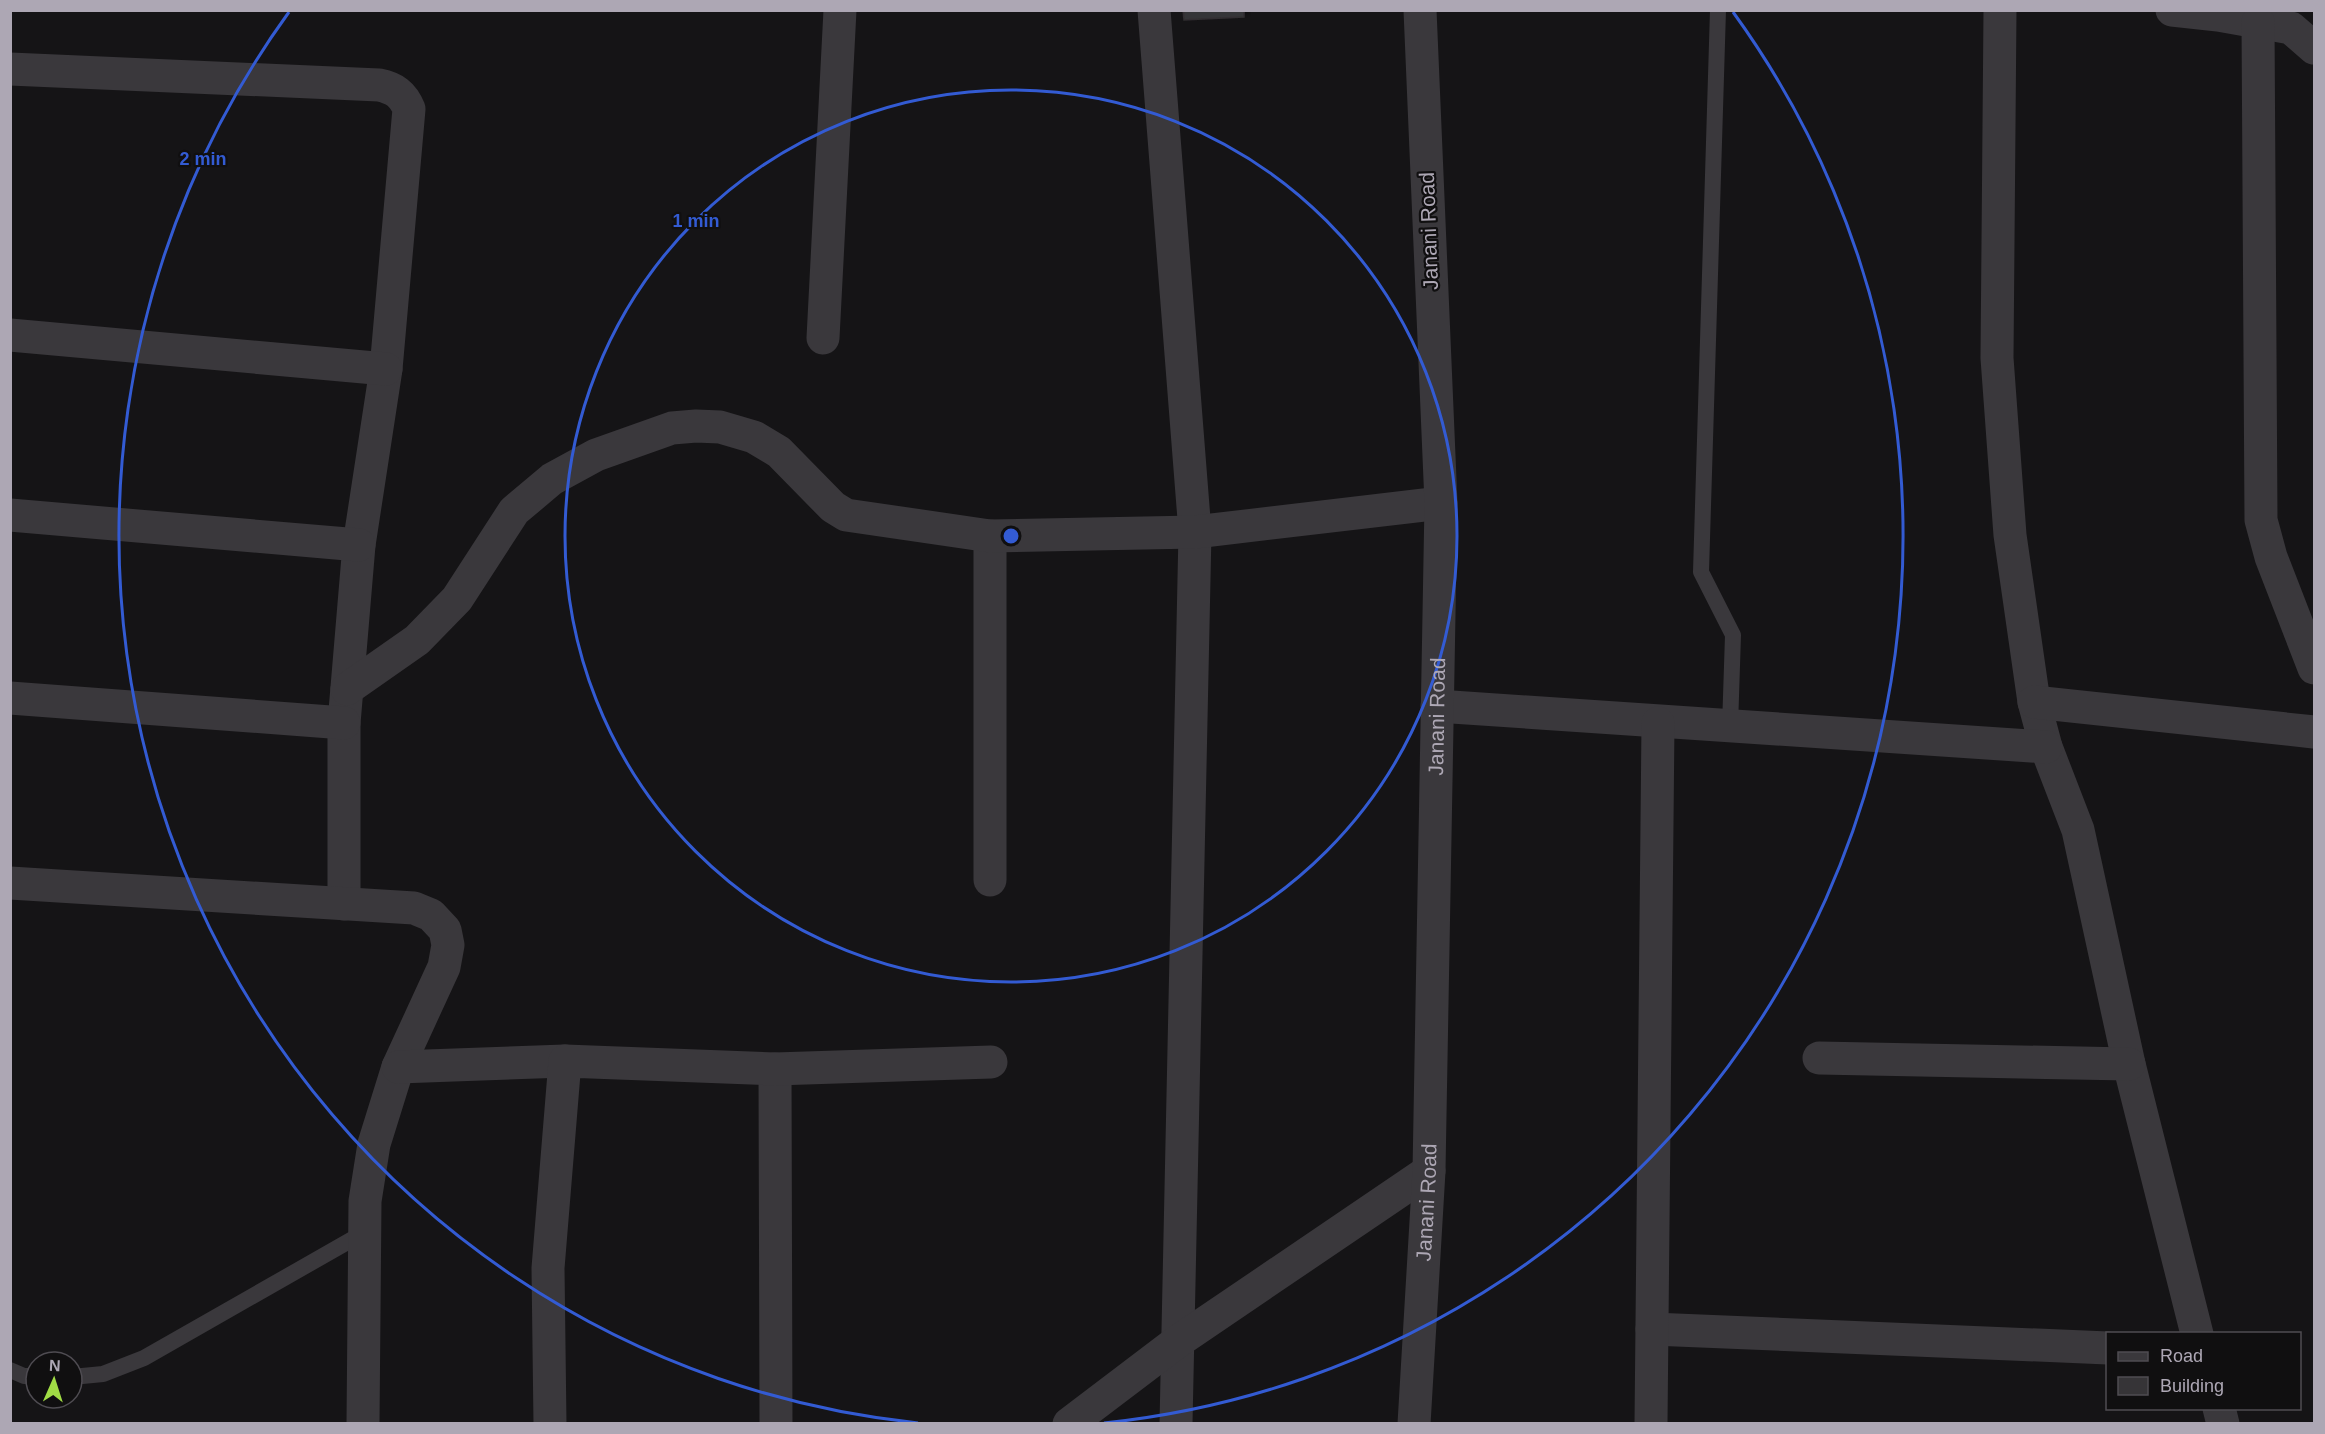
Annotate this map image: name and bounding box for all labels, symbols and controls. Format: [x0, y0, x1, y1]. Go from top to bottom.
text: 2 min [179, 149, 227, 169]
street label: Janani Road [1415, 172, 1442, 290]
text: 1 min [672, 211, 720, 231]
centre of rings [1001, 526, 1021, 546]
street label: Janani Road [1424, 657, 1449, 776]
street label: Janani Road [1412, 1143, 1440, 1262]
legend [2106, 1332, 2301, 1410]
text: Road [2160, 1346, 2203, 1366]
north arrow [24, 1350, 84, 1410]
text: N [49, 1357, 61, 1374]
text: Building [2160, 1376, 2224, 1396]

